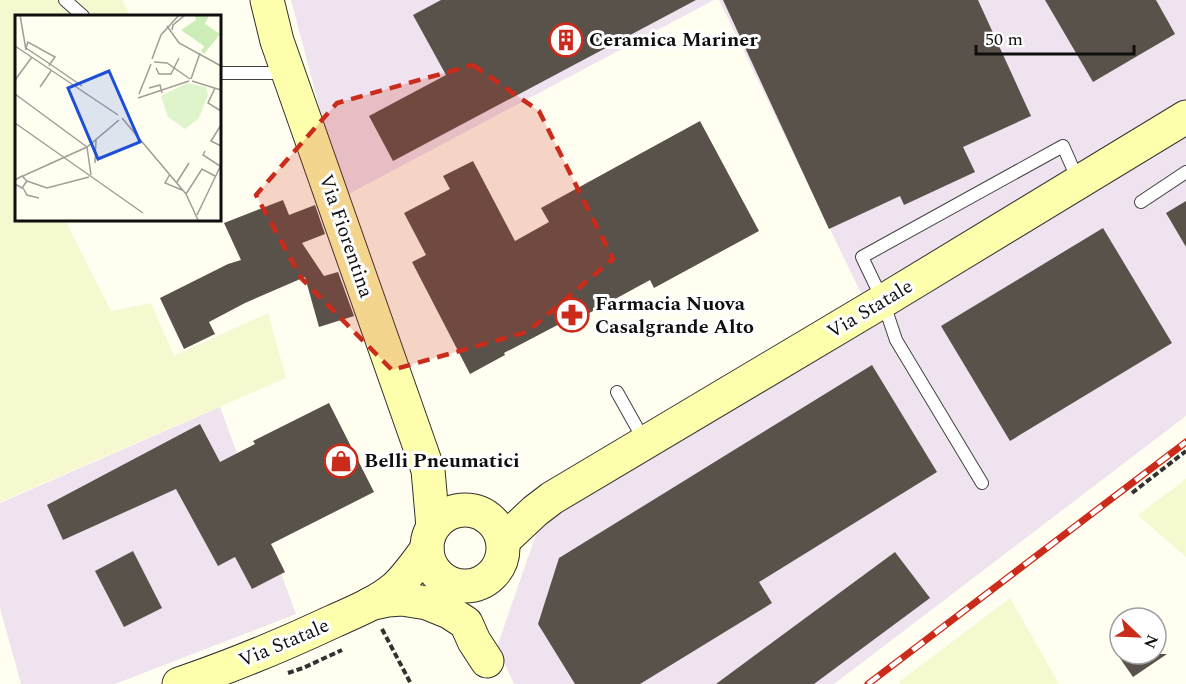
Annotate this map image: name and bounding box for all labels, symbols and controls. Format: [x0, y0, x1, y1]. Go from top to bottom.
inset map [15, 15, 220, 220]
scale bar [976, 18, 1134, 56]
building icon: Ceramica Mariner [548, 22, 584, 58]
place label: Ceramica Mariner [589, 25, 758, 55]
text: 50 m [985, 26, 1023, 53]
street label: Via Fiorentina [311, 170, 381, 302]
street label: Via Statale [821, 271, 919, 347]
place label: Farmacia Nuova Casalgrande Alto [595, 289, 754, 342]
pharmacy icon: Farmacia Nuova Casalgrande Alto [554, 297, 590, 333]
shop icon: Belli Pneumatici [323, 443, 359, 479]
place label: Belli Pneumatici [364, 446, 520, 476]
north arrow [1108, 606, 1168, 666]
street label: Via Statale [234, 610, 334, 676]
text: N [1137, 631, 1164, 652]

